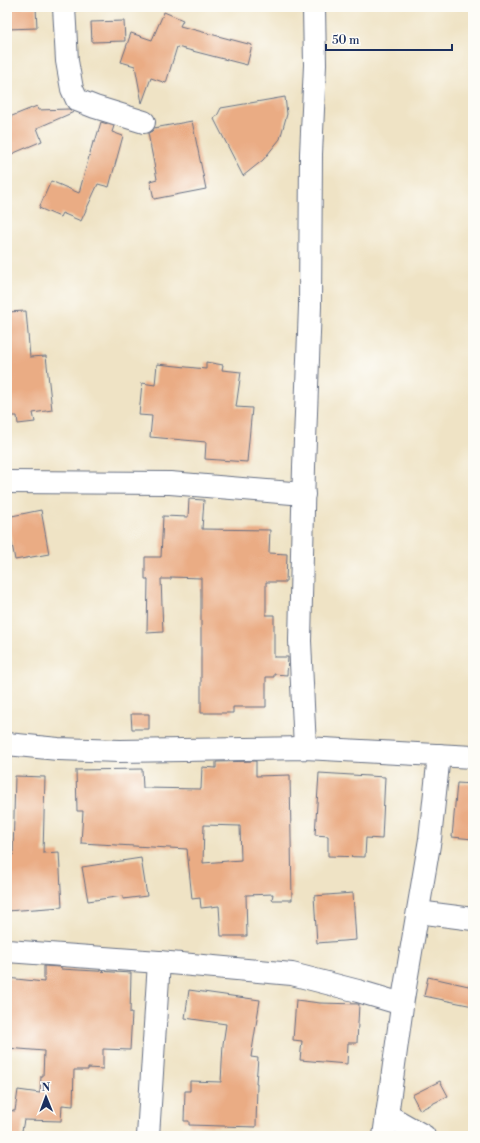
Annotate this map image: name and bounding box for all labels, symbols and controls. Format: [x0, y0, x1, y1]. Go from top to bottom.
scale bar [326, 26, 452, 52]
text: 50 m [332, 33, 360, 48]
north arrow [26, 1077, 66, 1117]
text: N [41, 1081, 51, 1095]

